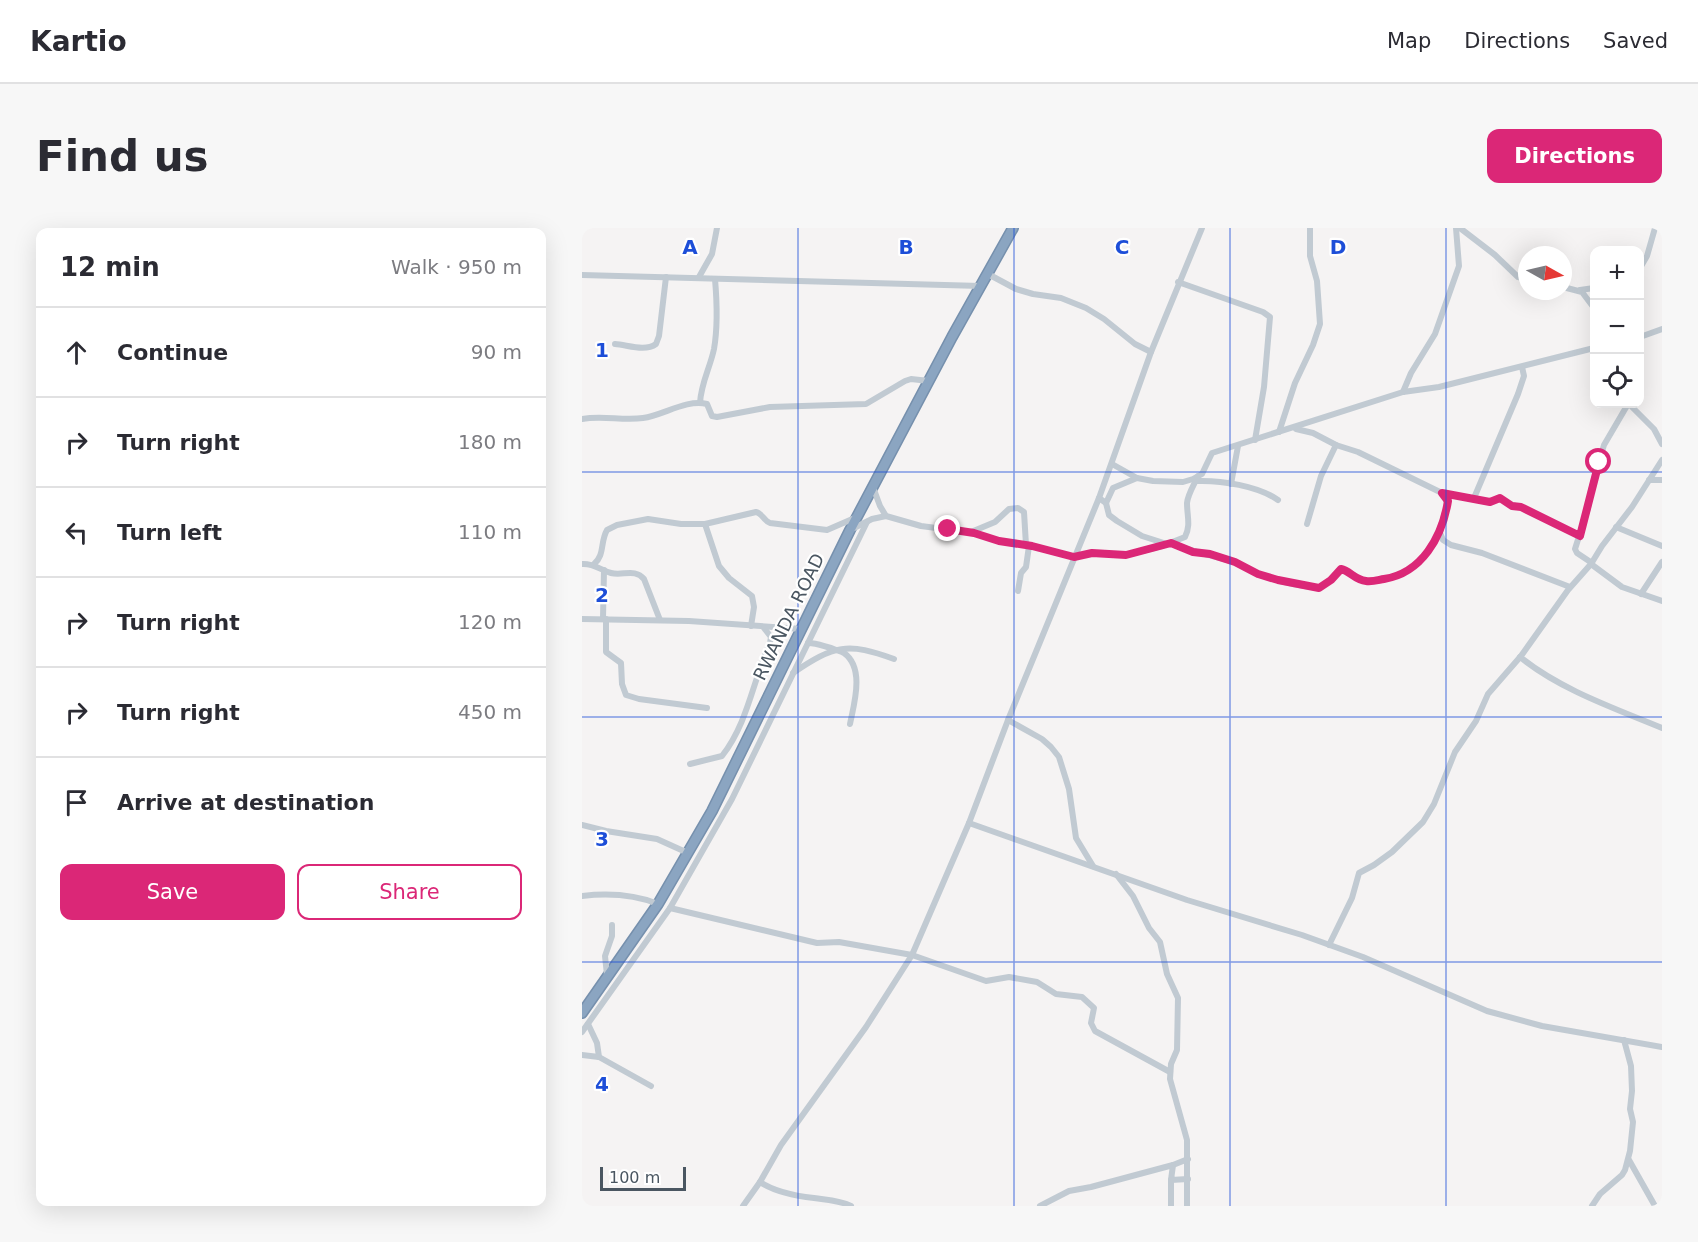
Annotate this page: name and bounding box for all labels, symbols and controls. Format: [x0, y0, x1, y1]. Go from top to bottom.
text: Kartio [30, 25, 127, 58]
text: Map [1387, 29, 1431, 53]
text: Directions [1464, 29, 1570, 53]
text: Saved [1603, 29, 1668, 53]
button: Directions [1487, 129, 1662, 183]
text: Find us [36, 132, 209, 181]
text: A [682, 235, 698, 259]
text: B [898, 235, 914, 259]
text: C [1115, 235, 1129, 259]
text: D [1330, 235, 1346, 259]
north arrow [1518, 246, 1572, 300]
map controls [1590, 246, 1644, 408]
button: + [1590, 246, 1644, 300]
text: 12 min [60, 252, 160, 282]
text: Walk · 950 m [391, 255, 522, 279]
button: − [1590, 300, 1644, 354]
icon: ahead [60, 336, 93, 369]
text: 1 [595, 338, 609, 362]
text: Continue [117, 340, 228, 365]
text: 90 m [471, 340, 522, 364]
button: locate [1590, 354, 1644, 408]
icon: right [60, 426, 93, 459]
text: Turn right [117, 430, 240, 455]
text: 180 m [458, 430, 522, 454]
route start [1585, 448, 1611, 474]
route end [934, 515, 960, 541]
icon: left [60, 516, 93, 549]
text: Turn left [117, 520, 222, 545]
text: 110 m [458, 520, 522, 544]
street label: RWANDA ROAD [749, 550, 828, 684]
text: 2 [595, 583, 609, 607]
icon: right [60, 606, 93, 639]
text: Turn right [117, 610, 240, 635]
text: 120 m [458, 610, 522, 634]
icon: right [60, 696, 93, 729]
text: Turn right [117, 700, 240, 725]
text: 450 m [458, 700, 522, 724]
icon: arrive [60, 786, 93, 819]
text: Arrive at destination [117, 790, 374, 815]
text: 3 [595, 827, 609, 851]
button: Save [60, 864, 285, 920]
button: Share [297, 864, 522, 920]
text: 4 [595, 1072, 609, 1096]
scale bar [600, 1164, 686, 1192]
text: 100 m [609, 1168, 660, 1187]

